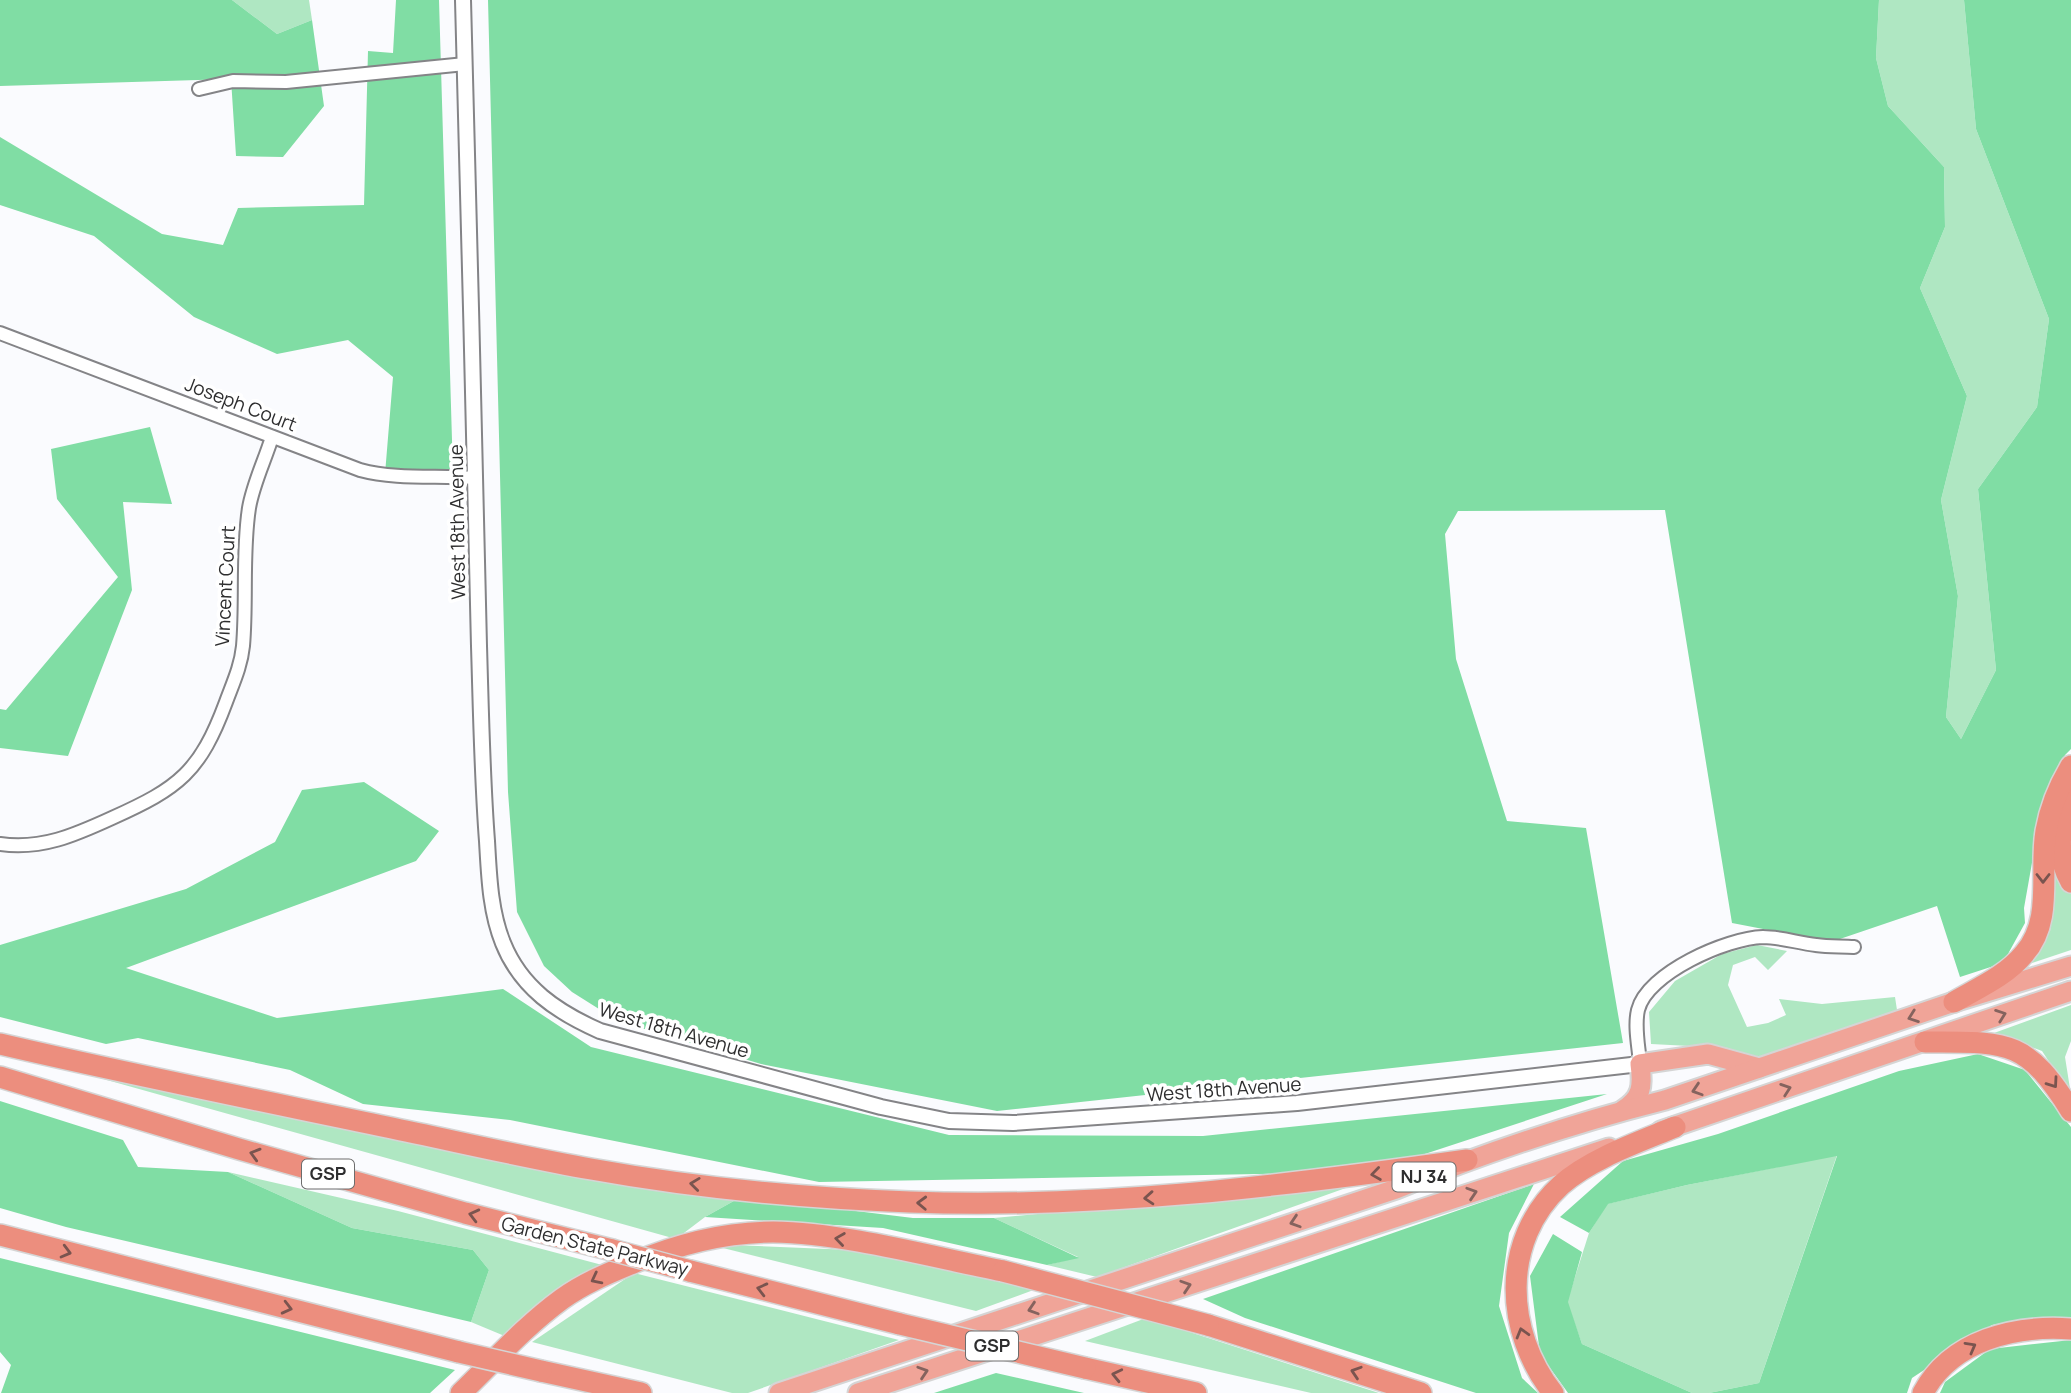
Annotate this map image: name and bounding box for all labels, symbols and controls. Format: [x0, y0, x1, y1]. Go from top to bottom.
street label: Joseph Court [181, 371, 301, 437]
street label: West 18th Avenue [443, 444, 471, 600]
street label: Vincent Court [209, 525, 241, 647]
one-way arrow [2035, 873, 2051, 884]
street label: West 18th Avenue [596, 996, 752, 1064]
one-way arrow [1907, 1009, 1919, 1023]
one-way arrow [1994, 1009, 2006, 1023]
street label: West 18th Avenue [1146, 1071, 1302, 1107]
one-way arrow [2045, 1075, 2057, 1088]
one-way arrow [1691, 1081, 1703, 1096]
one-way arrow [1779, 1083, 1791, 1097]
one-way arrow [249, 1147, 261, 1162]
road number: GSP [302, 1160, 354, 1189]
road number: NJ 34 [1392, 1162, 1456, 1192]
one-way arrow [1370, 1166, 1382, 1181]
one-way arrow [690, 1177, 701, 1192]
one-way arrow [1465, 1187, 1478, 1201]
one-way arrow [1144, 1190, 1155, 1205]
one-way arrow [916, 1195, 927, 1210]
one-way arrow [468, 1209, 480, 1223]
street label: Garden State Parkway [499, 1210, 691, 1282]
one-way arrow [1290, 1214, 1302, 1228]
one-way arrow [834, 1232, 846, 1247]
one-way arrow [60, 1244, 72, 1258]
one-way arrow [591, 1271, 603, 1285]
one-way arrow [1179, 1280, 1191, 1294]
one-way arrow [756, 1283, 768, 1297]
one-way arrow [280, 1300, 292, 1314]
one-way arrow [1027, 1301, 1039, 1315]
one-way arrow [1515, 1328, 1530, 1340]
road number: GSP [966, 1331, 1018, 1360]
one-way arrow [1964, 1341, 1977, 1355]
one-way arrow [916, 1366, 929, 1380]
one-way arrow [1350, 1366, 1362, 1380]
one-way arrow [1111, 1369, 1123, 1383]

